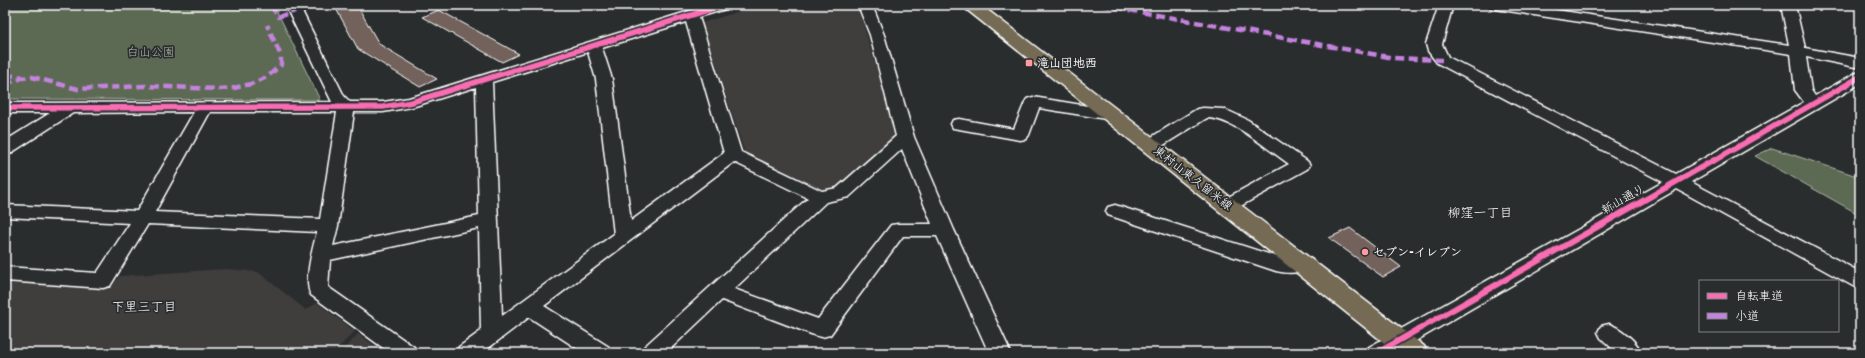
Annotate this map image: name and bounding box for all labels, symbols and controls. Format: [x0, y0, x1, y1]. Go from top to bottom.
park label: 白山公園 [127, 45, 175, 60]
place label: 滝山団地西 [1037, 56, 1097, 71]
marker: 滝山団地西 [1024, 58, 1034, 68]
street label: 東村山東久留米線 [1150, 143, 1235, 214]
street label: 新山通り [1599, 181, 1648, 218]
district label: 柳窪一丁目 [1447, 205, 1513, 221]
place label: セブン-イレブン [1373, 245, 1462, 260]
marker: セブン-イレブン [1360, 247, 1370, 257]
legend [1699, 280, 1839, 332]
text: 自転車道 [1735, 289, 1783, 304]
district label: 下里三丁目 [111, 299, 177, 315]
text: 小道 [1735, 309, 1759, 324]

